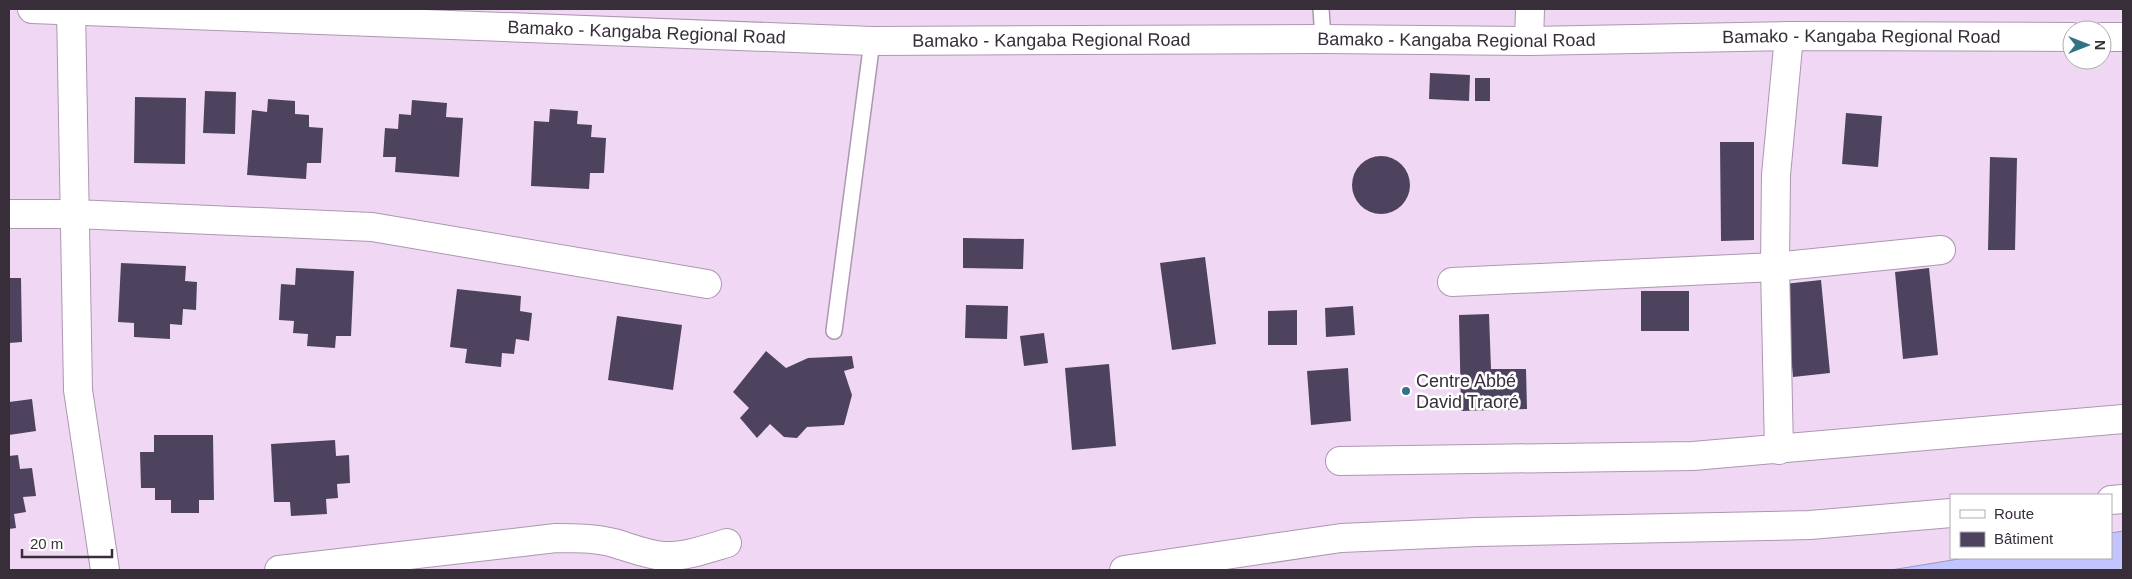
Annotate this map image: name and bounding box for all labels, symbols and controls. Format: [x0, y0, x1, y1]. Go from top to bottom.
street label: Bamako - Kangaba Regional Road [507, 17, 786, 48]
north arrow [2062, 20, 2112, 70]
street label: Bamako - Kangaba Regional Road [1722, 26, 2001, 47]
street label: Bamako - Kangaba Regional Road [1317, 29, 1596, 51]
street label: Bamako - Kangaba Regional Road [912, 30, 1191, 51]
text: N [2092, 40, 2108, 50]
place label: Centre Abbé David Traoré [1416, 371, 1519, 412]
marker: Centre Abbé David Traoré [1400, 385, 1412, 397]
legend [1950, 494, 2112, 559]
text: Route [1994, 505, 2034, 522]
scale bar [22, 526, 112, 558]
text: Bâtiment [1994, 530, 2054, 547]
text: 20 m [30, 535, 63, 552]

